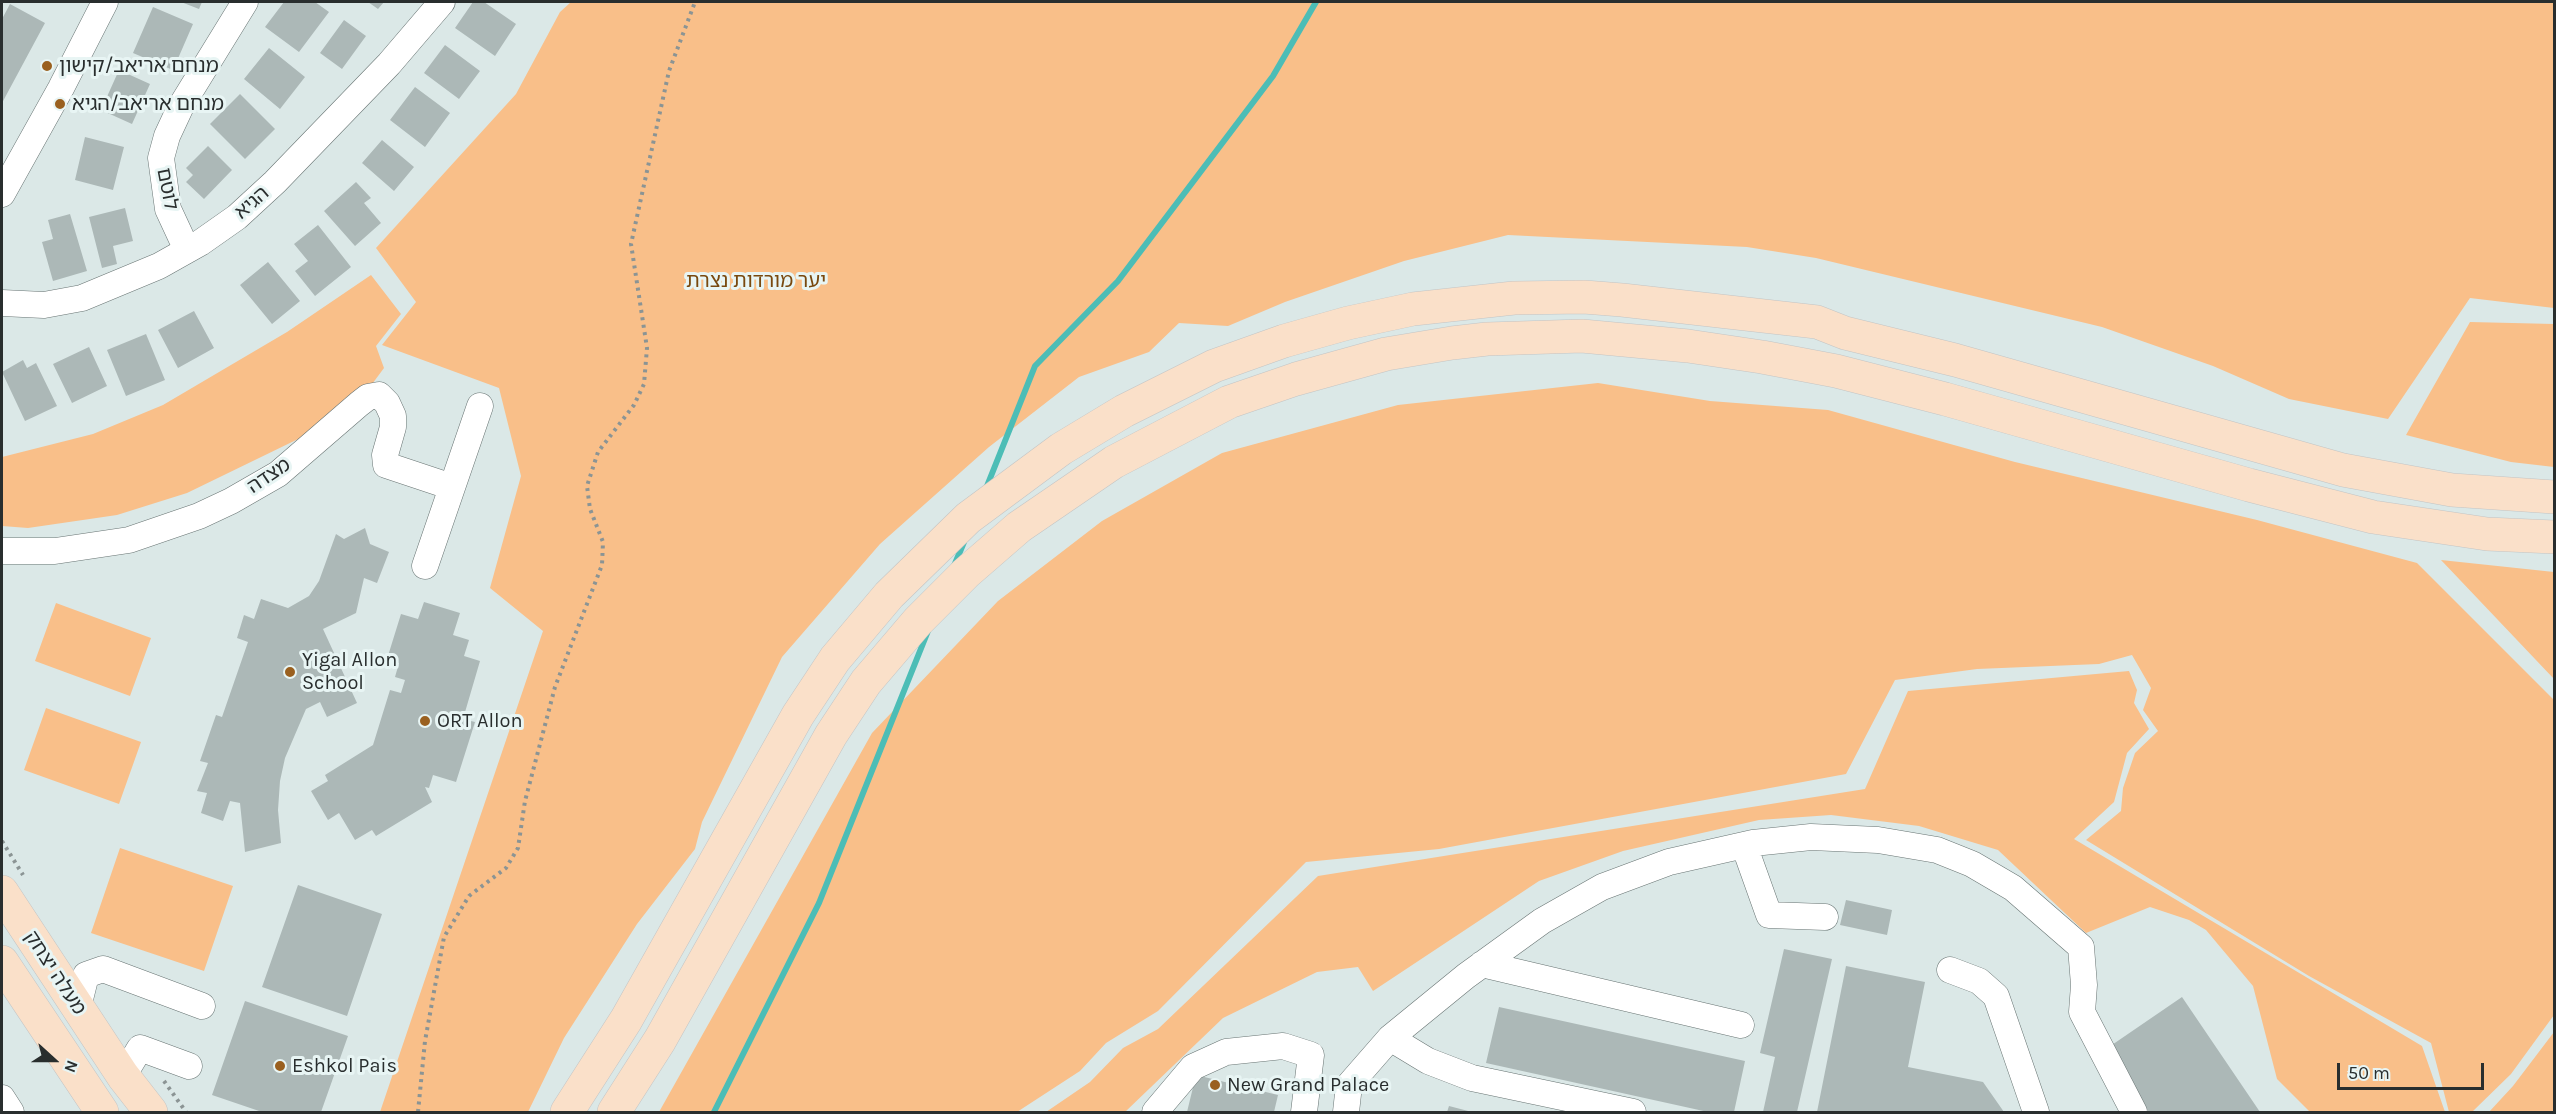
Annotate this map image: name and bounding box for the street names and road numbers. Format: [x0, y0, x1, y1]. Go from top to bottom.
street label: לוטם [151, 166, 183, 212]
street label: הגיא [230, 182, 274, 224]
street label: מצדה [243, 453, 295, 499]
street label: מעלה יצחק [19, 926, 91, 1020]

